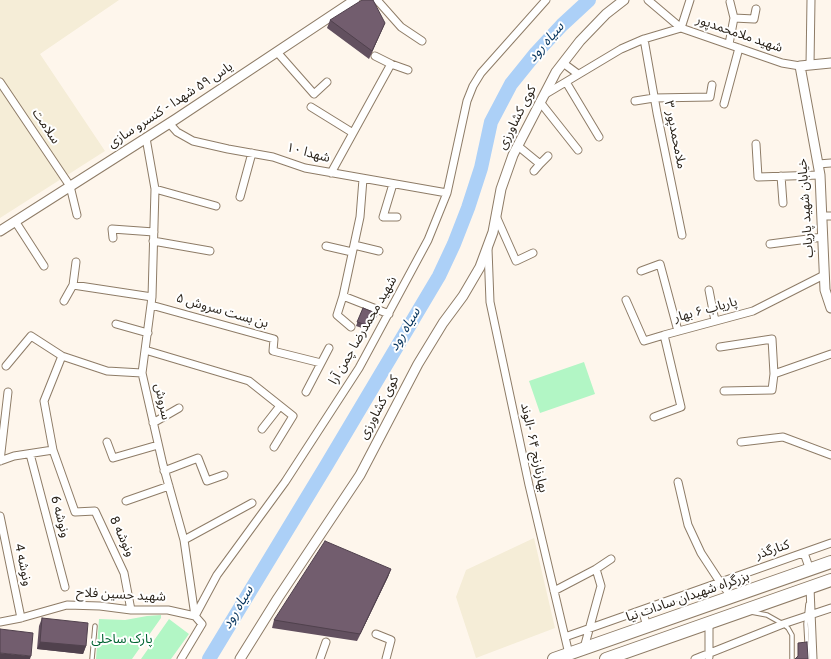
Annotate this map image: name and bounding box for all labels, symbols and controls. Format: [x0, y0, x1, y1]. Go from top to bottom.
street label: شهید ملامحمدپور [694, 13, 784, 57]
water label: سیاه رود [525, 20, 569, 66]
street label: یاس ۵۹ شهدا - کنسرو سازی [106, 60, 236, 152]
street label: کوی کشاورزی [495, 83, 541, 153]
street label: ملامحمدپور ۳ [660, 99, 688, 171]
street label: سلامت [28, 106, 62, 148]
street label: شهدا ۱۰ [284, 141, 332, 167]
street label: خیابان شهید پاریاب [796, 158, 818, 258]
street label: شهید محمدرضا چمن آرا [327, 274, 401, 388]
street label: بن بست سروش ۵ [174, 291, 270, 333]
street label: پاریاب ۶ بهار [673, 295, 739, 327]
water label: سیاه رود [387, 305, 425, 355]
street label: کوی کشاورزی [357, 374, 403, 442]
street label: سروش [150, 382, 172, 422]
street label: بهارنارنج ۶۴ -الوند [516, 402, 550, 494]
street label: ونوشه 6 [46, 494, 72, 540]
street label: ونوشه 8 [105, 514, 137, 560]
street label: کنارگذر [754, 538, 792, 564]
street label: ونوشه 4 [10, 542, 34, 588]
street label: بزرگراه شهیدان سادات نیا [624, 570, 752, 626]
water label: سیاه رود [220, 583, 258, 633]
street label: شهید حسین فلاح [76, 586, 166, 606]
park label: پارک ساحلی [91, 632, 153, 648]

